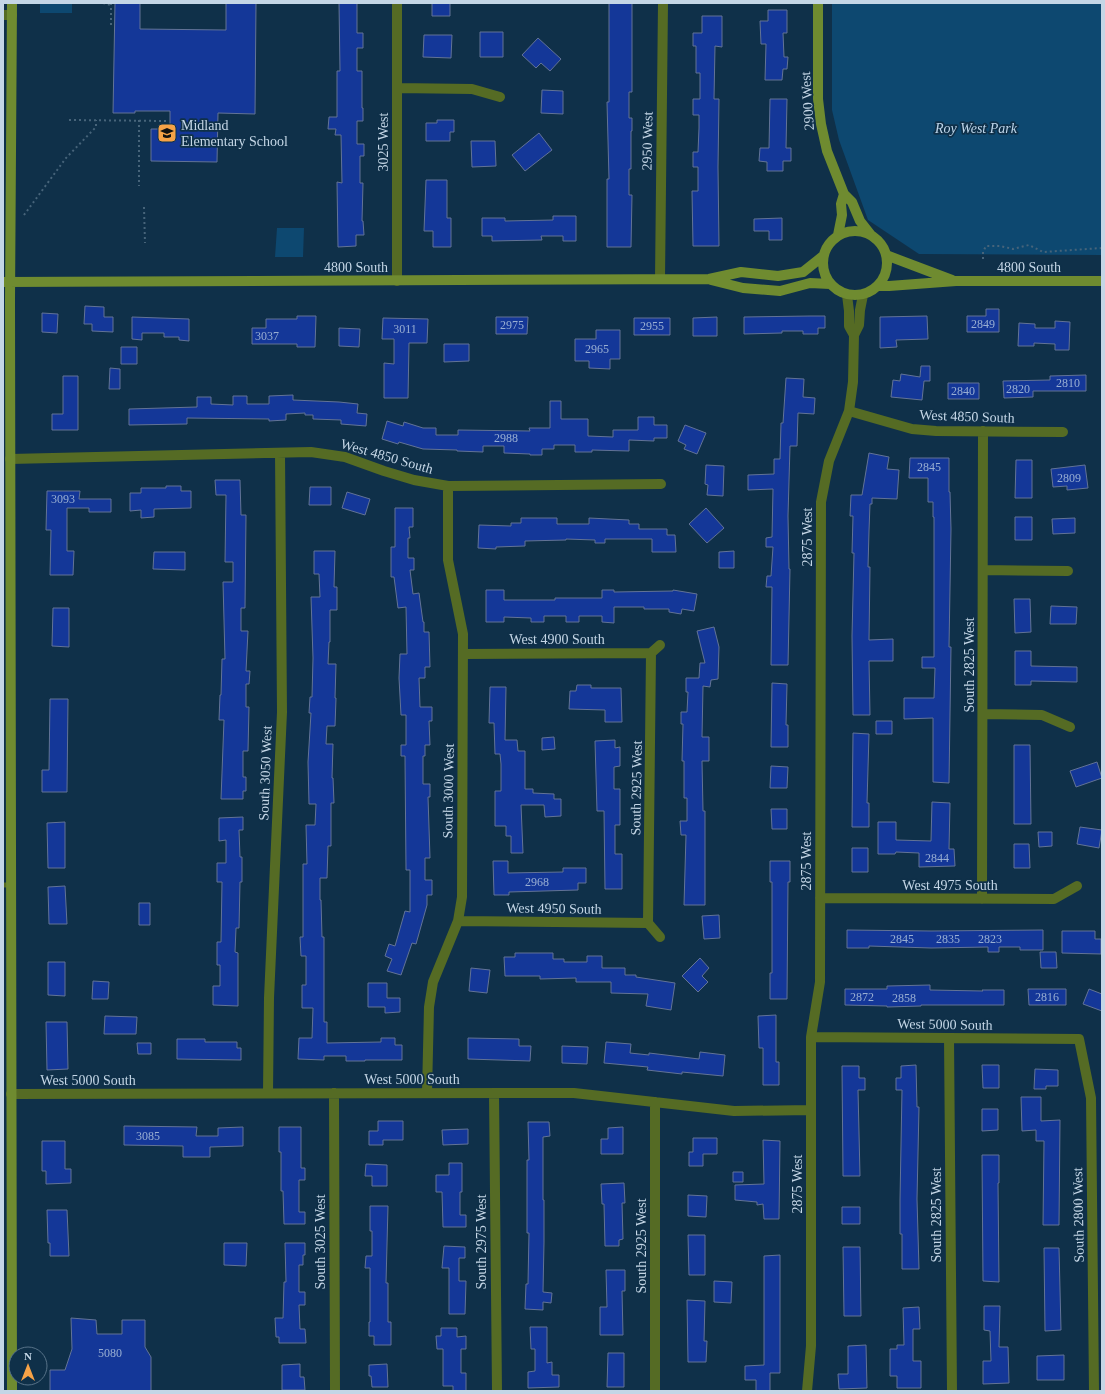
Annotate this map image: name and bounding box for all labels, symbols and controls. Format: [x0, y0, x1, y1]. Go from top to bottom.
street label: 2900 West [798, 71, 817, 131]
street label: 2950 West [639, 111, 656, 171]
street label: 3025 West [376, 112, 391, 171]
place label: Midland Elementary School [181, 118, 288, 149]
park label: Roy West Park [934, 121, 1018, 136]
school or university icon: Midland Elementary School [156, 122, 178, 144]
street label: 4800 South [324, 260, 388, 275]
street label: 4800 South [997, 260, 1061, 275]
house number: 2849 [971, 317, 995, 331]
house number: 2975 [500, 318, 524, 332]
house number: 2955 [640, 319, 664, 333]
house number: 3011 [393, 322, 417, 336]
house number: 3037 [255, 329, 279, 343]
house number: 2965 [585, 342, 609, 356]
house number: 2810 [1056, 376, 1080, 390]
house number: 2820 [1006, 382, 1030, 396]
house number: 2840 [951, 384, 975, 398]
street label: West 4850 South [919, 407, 1015, 426]
house number: 2988 [494, 431, 518, 445]
street label: West 4850 South [339, 436, 435, 477]
house number: 2845 [917, 460, 941, 474]
house number: 2809 [1057, 471, 1081, 485]
house number: 3093 [51, 492, 75, 506]
street label: 2875 West [800, 507, 815, 566]
street label: South 2825 West [962, 617, 977, 713]
street label: West 4900 South [509, 632, 605, 647]
street label: South 3050 West [256, 725, 275, 821]
street label: South 2925 West [628, 740, 645, 836]
street label: South 3000 West [440, 743, 457, 839]
street label: 2875 West [799, 831, 814, 890]
house number: 2844 [925, 851, 949, 865]
house number: 2968 [525, 875, 549, 889]
street label: West 4975 South [902, 878, 998, 893]
street label: West 4950 South [506, 900, 602, 917]
house number: 2845 [890, 932, 914, 946]
house number: 2835 [936, 932, 960, 946]
house number: 2823 [978, 932, 1002, 946]
house number: 2872 [850, 990, 874, 1004]
house number: 2816 [1035, 990, 1059, 1004]
house number: 2858 [892, 991, 916, 1005]
street label: West 5000 South [897, 1016, 993, 1033]
street label: West 5000 South [364, 1072, 460, 1087]
street label: West 5000 South [40, 1073, 136, 1088]
house number: 3085 [136, 1129, 160, 1143]
street label: 2875 West [790, 1154, 805, 1213]
street label: South 2825 West [929, 1167, 944, 1263]
street label: South 2800 West [1070, 1167, 1087, 1263]
street label: South 3025 West [313, 1194, 328, 1290]
street label: South 2975 West [474, 1194, 489, 1290]
street label: South 2925 West [634, 1198, 649, 1294]
north arrow [8, 1346, 48, 1386]
house number: 5080 [98, 1346, 122, 1360]
text: N [24, 1350, 32, 1362]

